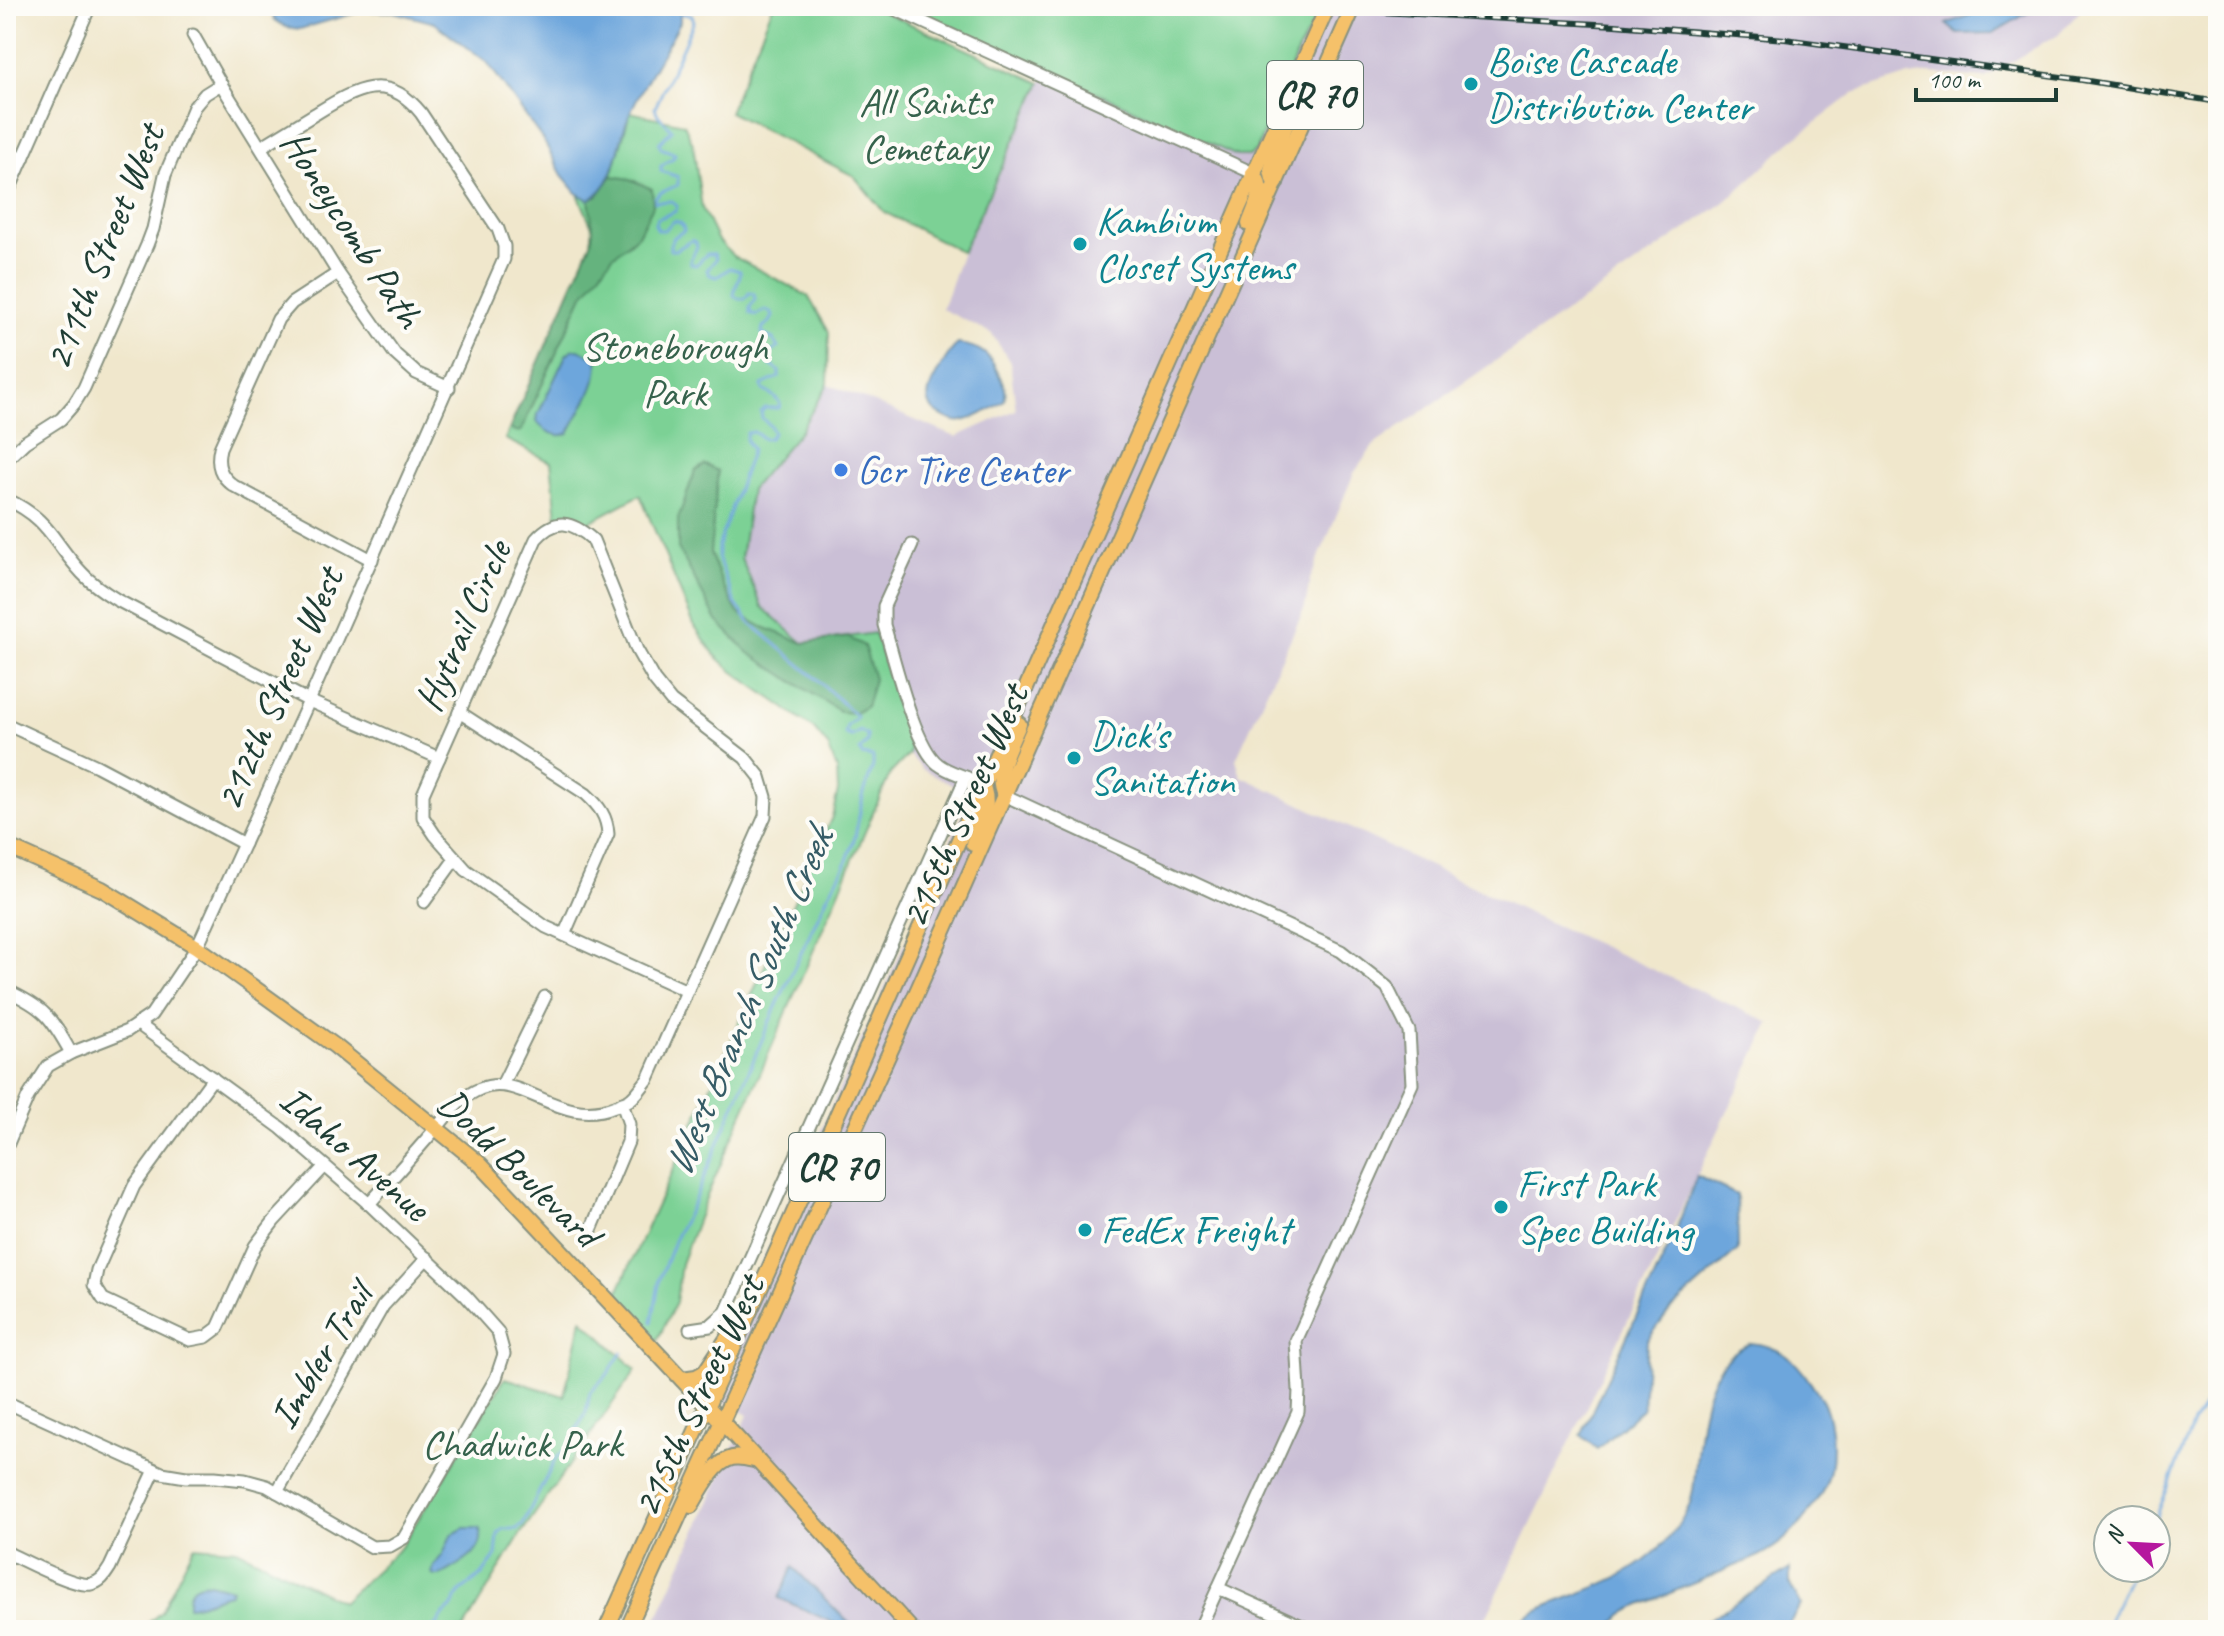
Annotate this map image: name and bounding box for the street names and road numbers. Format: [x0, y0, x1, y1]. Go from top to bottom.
road number: CR 70 [1267, 61, 1363, 129]
street label: 211th Street West [32, 114, 177, 377]
street label: Honeycomb Path [269, 121, 436, 339]
street label: Hytrail Circle [403, 530, 524, 719]
street label: 212th Street West [203, 557, 356, 818]
street label: 215th Street West [888, 674, 1041, 935]
street label: Idaho Avenue [270, 1074, 443, 1234]
street label: Dodd Boulevard [427, 1078, 615, 1262]
road number: CR 70 [789, 1133, 885, 1201]
street label: 215th Street West [620, 1264, 777, 1524]
street label: Imbler Trail [258, 1269, 387, 1438]

